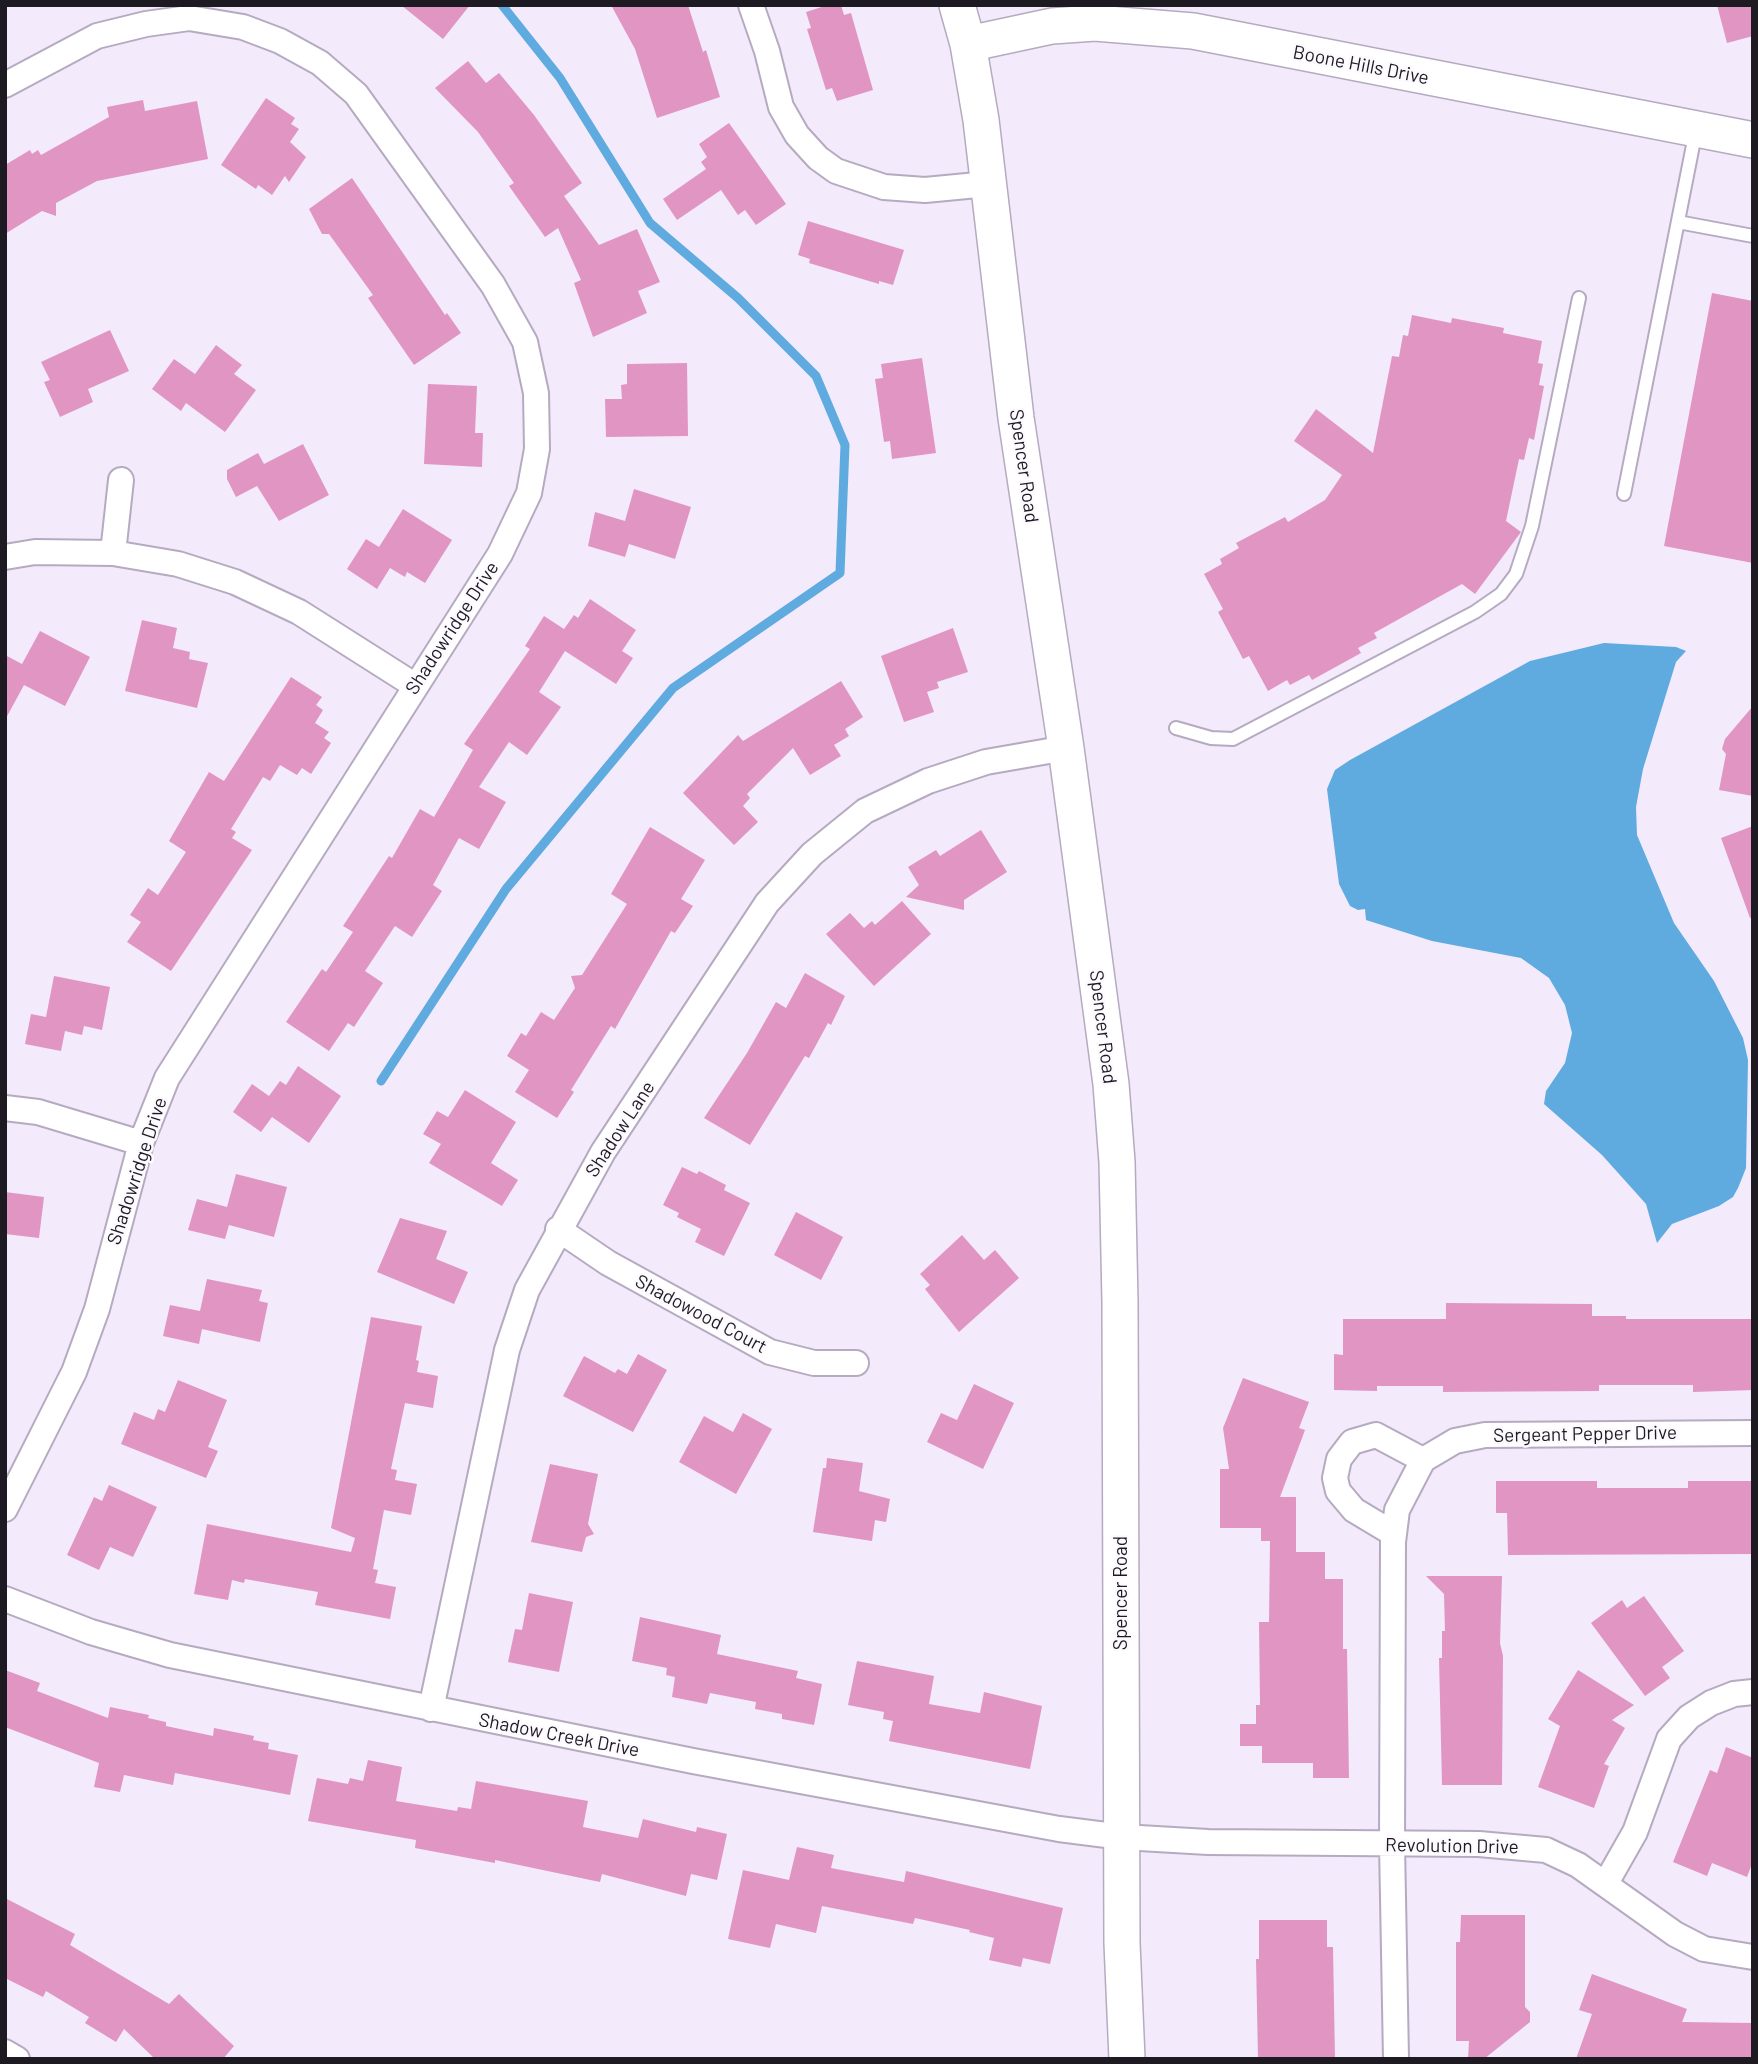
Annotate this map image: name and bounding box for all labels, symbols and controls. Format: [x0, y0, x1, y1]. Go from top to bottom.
street label: Boone Hills Drive [1291, 41, 1431, 89]
street label: Spencer Road [1005, 408, 1043, 524]
street label: Shadowridge Drive [401, 557, 503, 699]
street label: Spencer Road [1085, 969, 1121, 1085]
street label: Shadow Lane [581, 1077, 659, 1181]
street label: Shadowridge Drive [102, 1094, 172, 1248]
street label: Shadowood Court [631, 1270, 771, 1358]
street label: Sergeant Pepper Drive [1493, 1421, 1677, 1447]
street label: Spencer Road [1110, 1536, 1132, 1650]
street label: Shadow Creek Drive [477, 1708, 641, 1762]
street label: Revolution Drive [1385, 1833, 1519, 1859]

